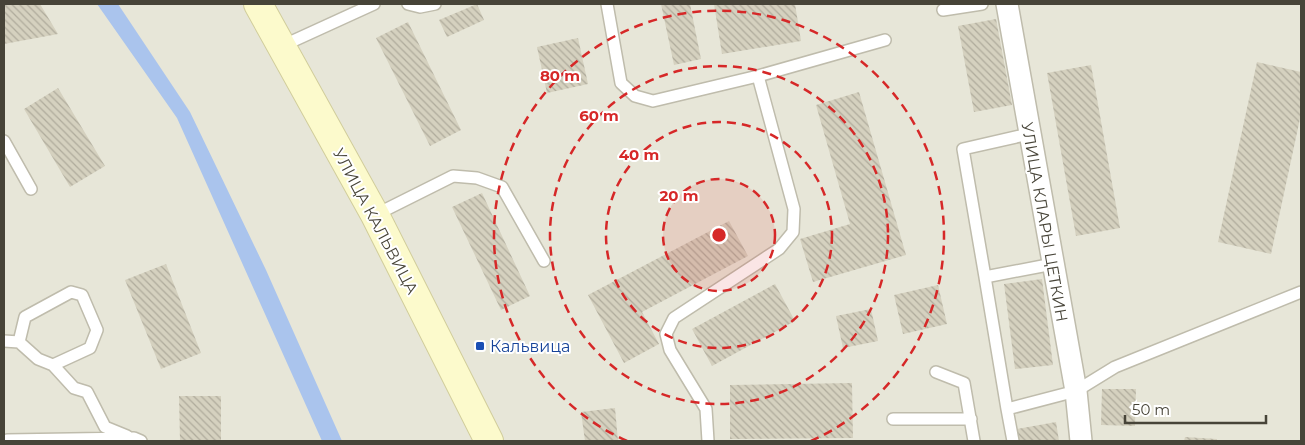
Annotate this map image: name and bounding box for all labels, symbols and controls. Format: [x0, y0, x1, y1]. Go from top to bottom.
text: 80 m [540, 66, 580, 85]
text: 60 m [579, 106, 619, 125]
street label: УЛИЦА КЛАРЫ ЦЕТКИН [1018, 121, 1071, 323]
street label: УЛИЦА КАЛЬВИЦА [329, 145, 422, 297]
text: 40 m [619, 145, 659, 164]
text: 20 m [659, 186, 699, 205]
centre of rings [710, 226, 728, 244]
place label: Кальвица [490, 337, 570, 356]
marker: Кальвица [474, 340, 486, 352]
scale bar [1125, 392, 1266, 424]
text: 50 m [1132, 400, 1170, 419]

